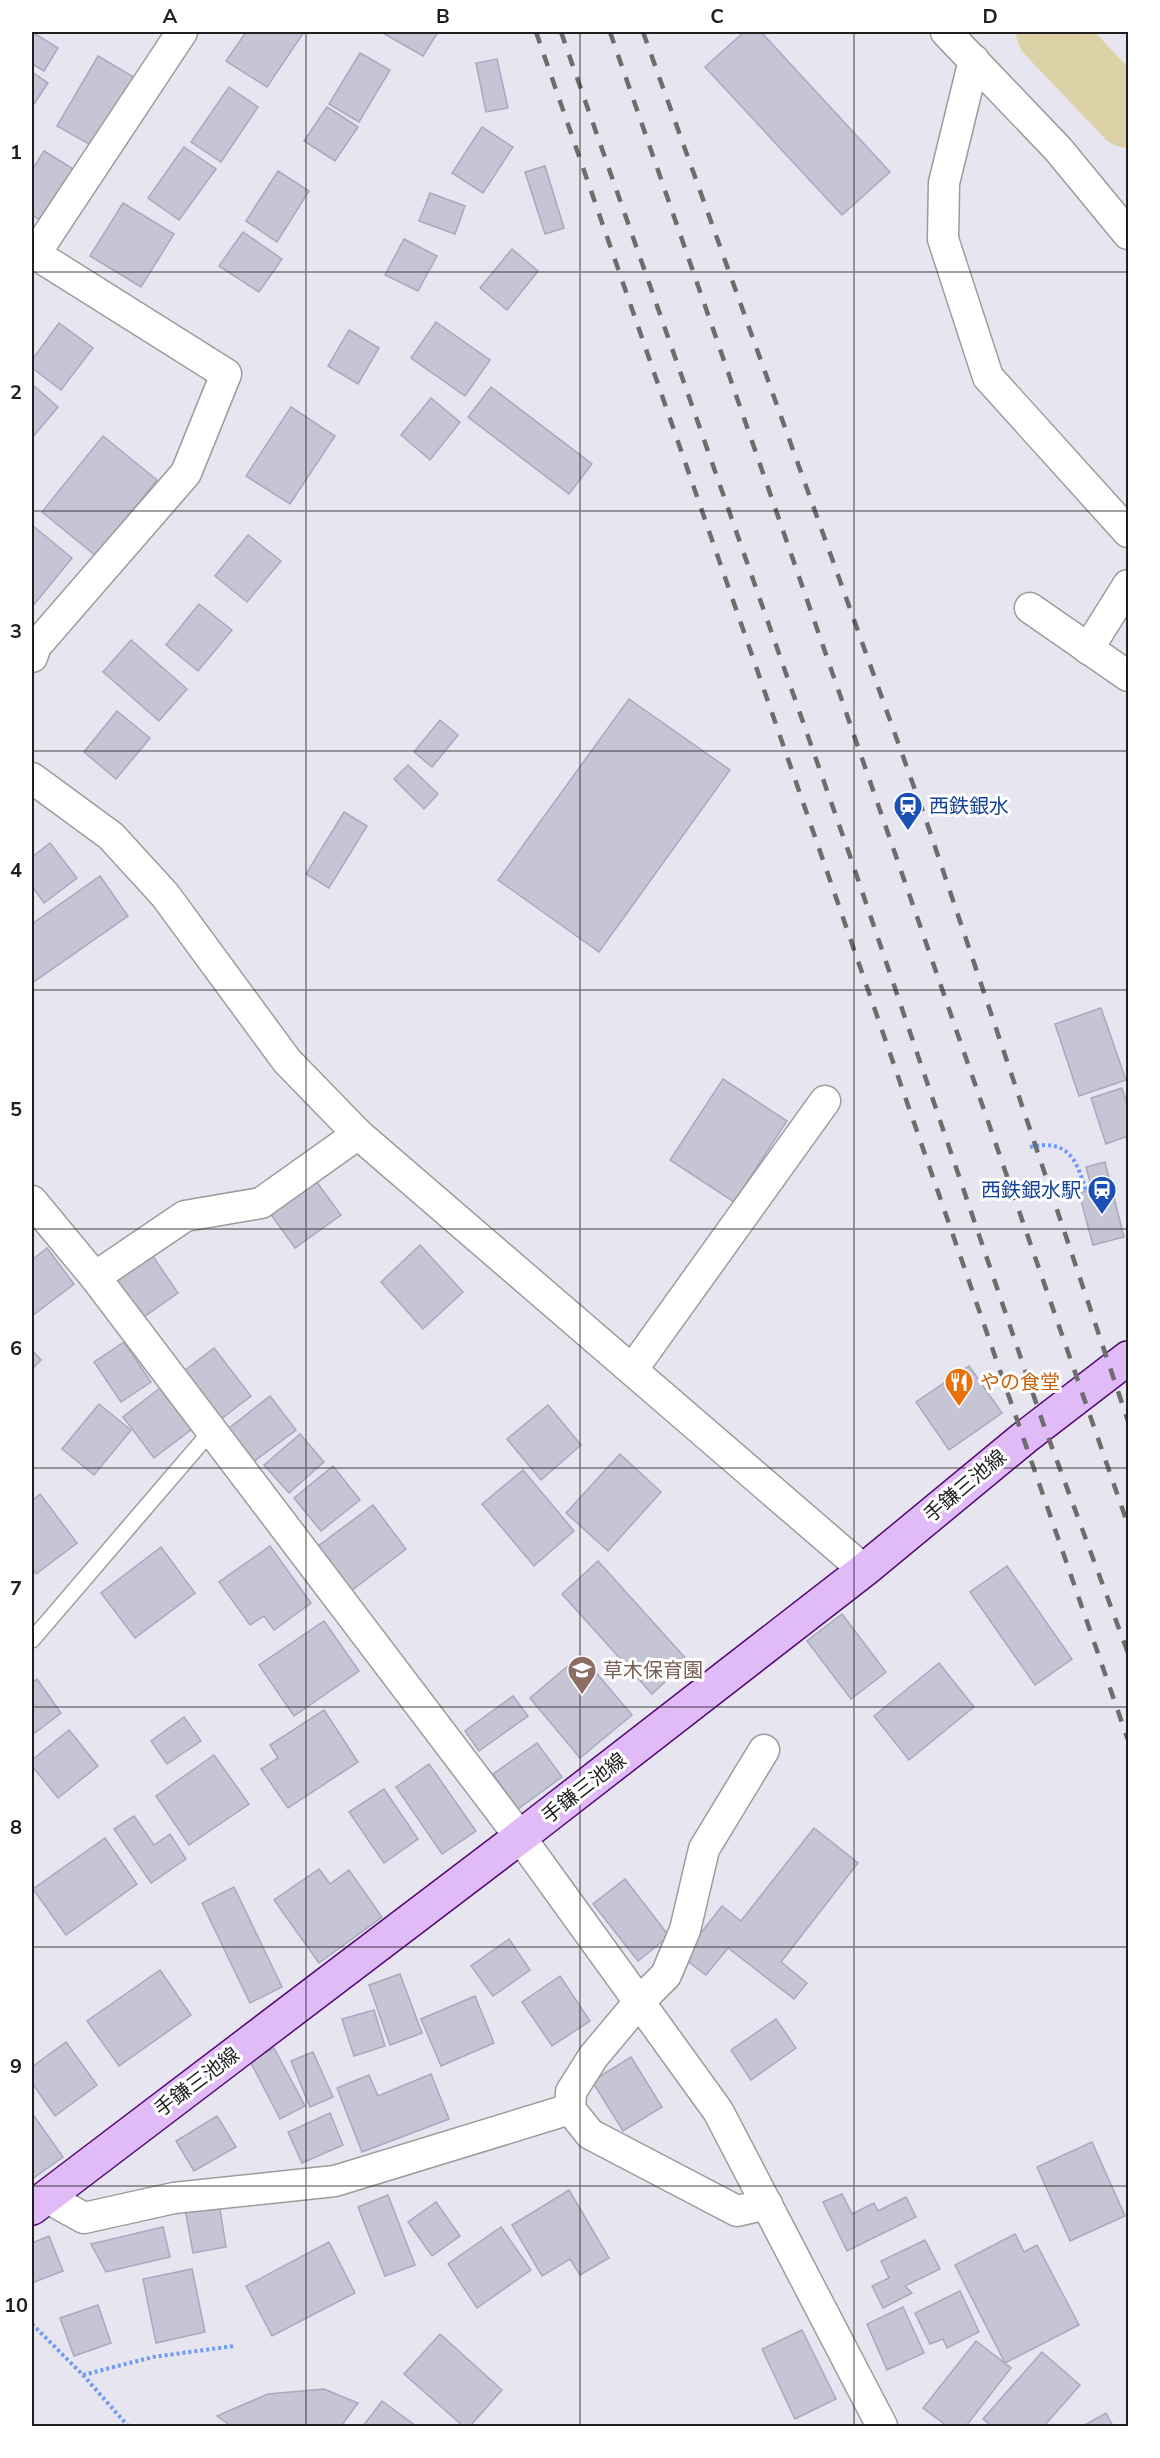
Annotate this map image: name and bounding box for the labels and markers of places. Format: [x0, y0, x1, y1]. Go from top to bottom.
station icon: 西鉄銀水 [892, 790, 924, 832]
place label: 西鉄銀水 [929, 793, 1009, 820]
station icon: 西鉄銀水駅 [1086, 1174, 1118, 1216]
place label: 西鉄銀水駅 [981, 1177, 1081, 1204]
restaurant icon: やの食堂 [943, 1366, 975, 1408]
place label: やの食堂 [980, 1369, 1060, 1396]
school or university icon: 草木保育園 [566, 1654, 598, 1696]
place label: 草木保育園 [603, 1657, 703, 1684]

